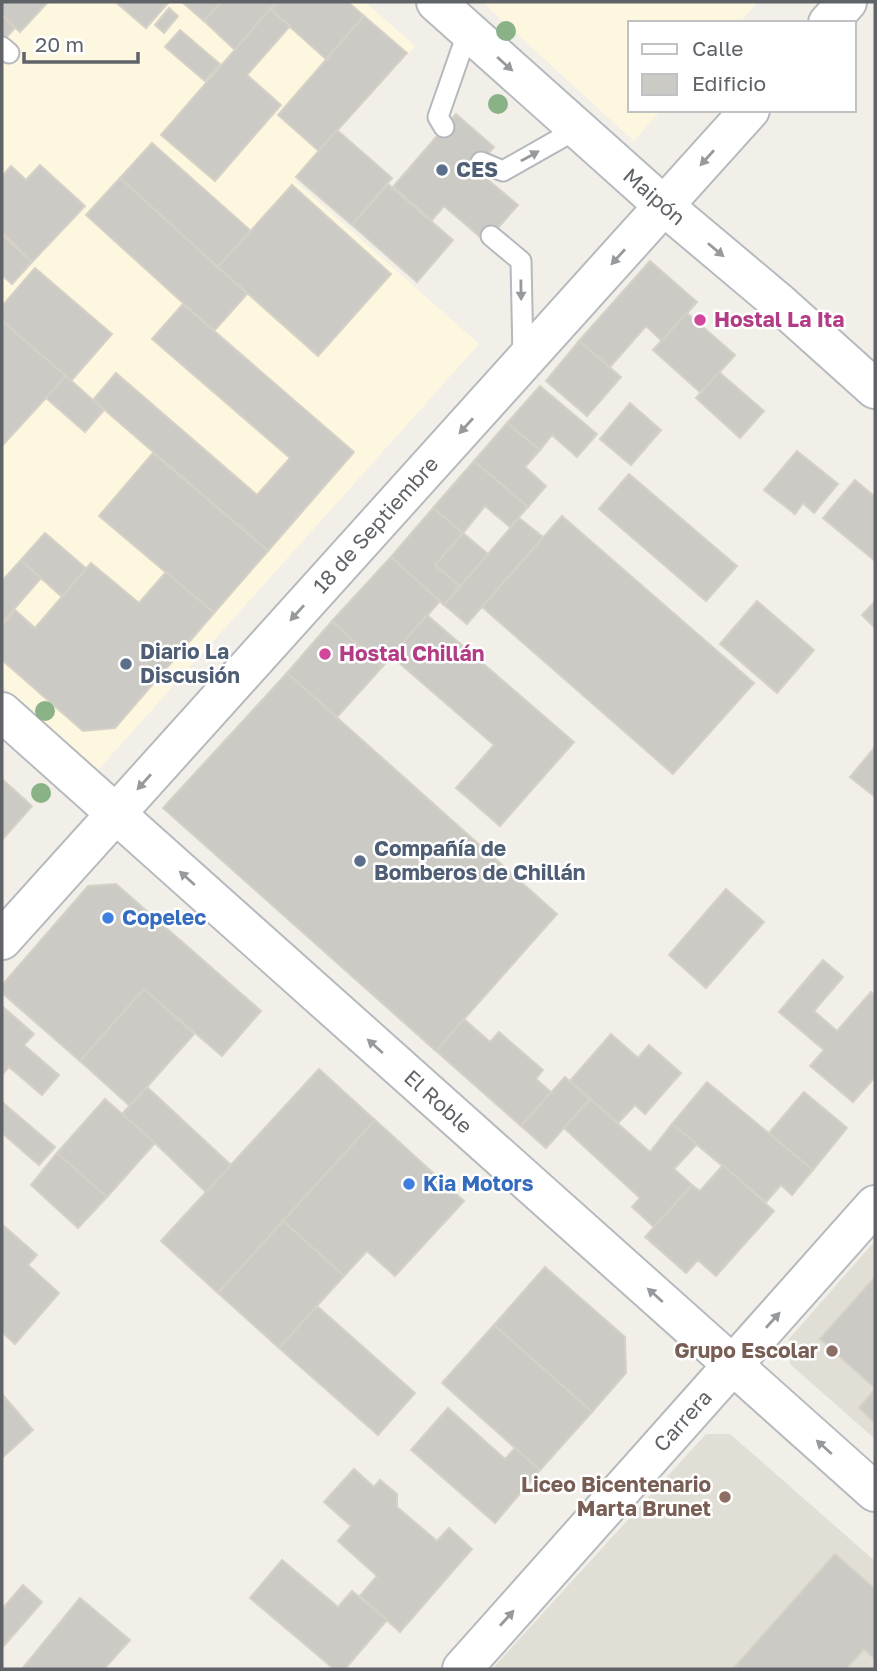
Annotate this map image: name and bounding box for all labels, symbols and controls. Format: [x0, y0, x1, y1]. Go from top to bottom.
scale bar [24, 21, 138, 65]
legend [628, 21, 856, 112]
text: 20 m [35, 31, 84, 57]
text: Calle [692, 35, 744, 61]
one-way arrow [496, 55, 513, 71]
text: Edificio [692, 70, 766, 96]
one-way arrow [699, 149, 715, 167]
one-way arrow [520, 150, 539, 162]
place label: CES [456, 156, 498, 182]
marker: CES [434, 162, 450, 178]
street label: Maipón [618, 162, 691, 230]
one-way arrow [708, 242, 725, 257]
one-way arrow [611, 248, 627, 265]
one-way arrow [516, 279, 527, 301]
place label: Hostal La Ita [714, 306, 844, 332]
marker: Hostal La Ita [692, 312, 708, 328]
one-way arrow [458, 417, 474, 435]
street label: 18 de Septiembre [307, 451, 443, 598]
one-way arrow [289, 604, 305, 622]
place label: Diario La Discusión [140, 638, 240, 688]
place label: Hostal Chillán [339, 640, 484, 666]
marker: Hostal Chillán [317, 646, 333, 662]
marker: Diario La Discusión [118, 656, 134, 672]
one-way arrow [137, 773, 153, 790]
place label: Compañía de Bomberos de Chillán [374, 835, 585, 885]
marker: Compañía de Bomberos de Chillán [352, 853, 368, 869]
one-way arrow [179, 871, 196, 886]
place label: Copelec [122, 904, 206, 930]
marker: Copelec [100, 910, 116, 926]
one-way arrow [367, 1039, 384, 1054]
street label: El Roble [399, 1064, 478, 1139]
place label: Kia Motors [423, 1170, 534, 1196]
marker: Kia Motors [401, 1176, 417, 1192]
one-way arrow [646, 1287, 664, 1303]
one-way arrow [765, 1311, 781, 1329]
place label: Grupo Escolar [674, 1337, 818, 1363]
marker: Grupo Escolar [824, 1343, 840, 1359]
street label: Carrera [648, 1384, 717, 1457]
one-way arrow [815, 1439, 833, 1455]
place label: Liceo Bicentenario Marta Brunet [521, 1471, 711, 1521]
marker: Liceo Bicentenario Marta Brunet [717, 1489, 733, 1505]
one-way arrow [499, 1610, 515, 1627]

